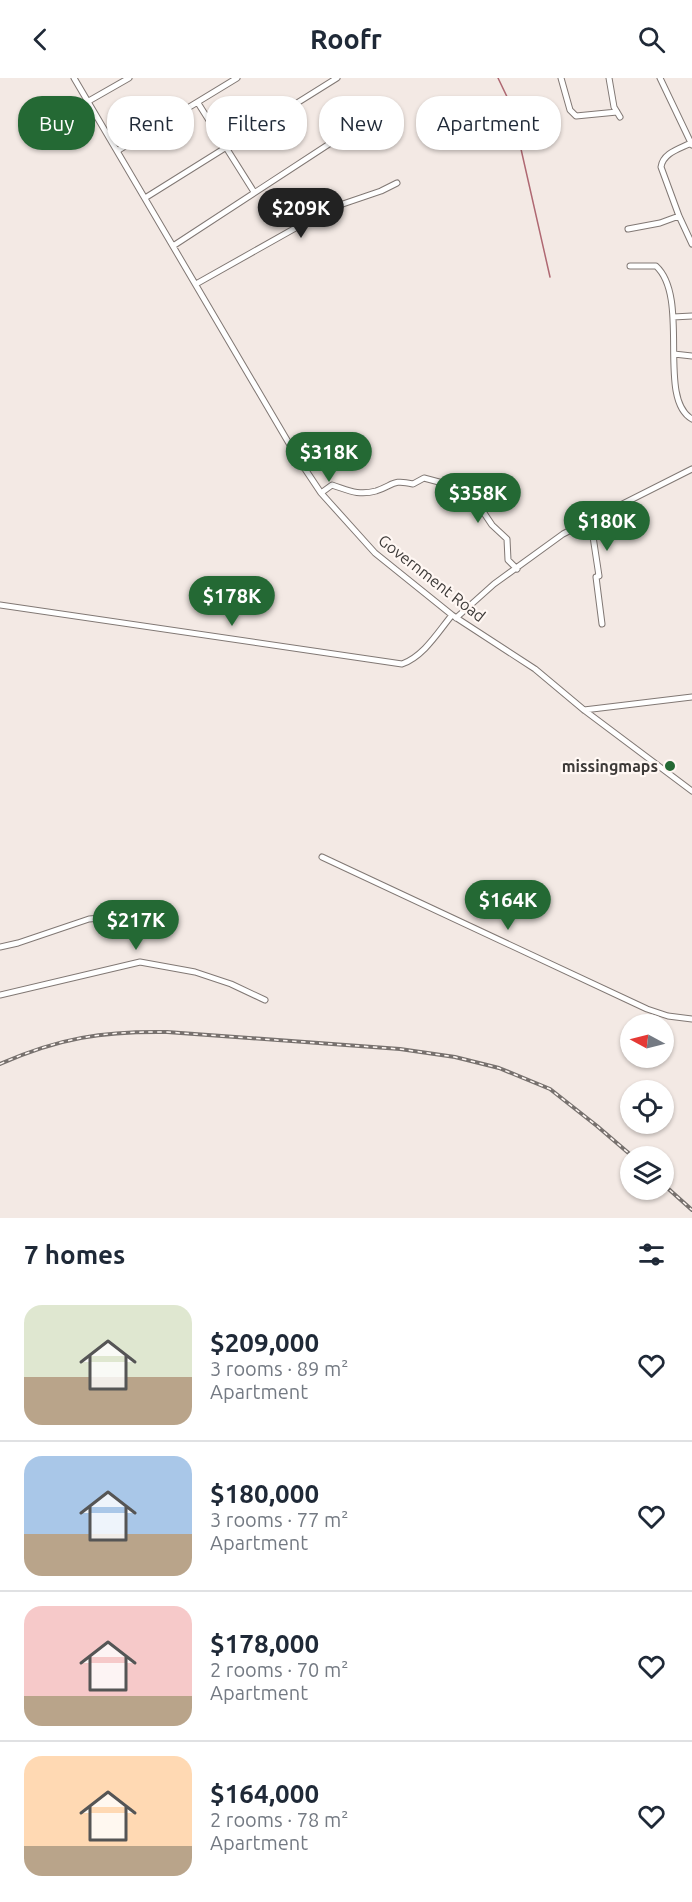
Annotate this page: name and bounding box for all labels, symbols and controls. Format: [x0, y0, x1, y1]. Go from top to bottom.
icon: back [24, 23, 57, 56]
icon: search [635, 23, 668, 56]
text: Roofr [310, 24, 382, 54]
chip: Buy [18, 96, 95, 150]
chip: Rent [107, 96, 194, 150]
chip: Filters [206, 96, 307, 150]
chip: New [319, 96, 404, 150]
chip: Apartment [416, 96, 561, 150]
pin: $209K [259, 188, 343, 239]
text: $209K [272, 196, 330, 219]
pin: $318K [287, 432, 371, 483]
text: $318K [300, 440, 358, 463]
pin: $358K [436, 473, 520, 524]
text: $358K [449, 481, 507, 504]
pin: $180K [565, 501, 649, 552]
text: $180K [578, 509, 636, 532]
street label: Government Road [375, 531, 489, 625]
pin: $178K [190, 576, 274, 627]
text: $178K [203, 584, 261, 607]
place label: missingmaps [562, 757, 658, 775]
marker: missingmaps [663, 759, 677, 773]
pin: $164K [466, 880, 550, 931]
text: $164K [479, 888, 537, 911]
pin: $217K [94, 900, 178, 951]
text: $217K [107, 908, 165, 931]
north arrow [620, 1014, 674, 1068]
map controls [620, 1014, 674, 1200]
button: locate [620, 1080, 674, 1134]
button: layers [620, 1146, 674, 1200]
icon: filters [635, 1238, 668, 1271]
text: 7 homes [24, 1240, 125, 1269]
text: $209,000 [210, 1328, 319, 1357]
icon: home [72, 1329, 144, 1401]
icon: heart [635, 1349, 668, 1382]
text: 3 rooms · 89 m² [210, 1357, 348, 1380]
text: Apartment [210, 1380, 308, 1403]
text: $180,000 [210, 1479, 319, 1508]
icon: home [72, 1480, 144, 1552]
icon: heart [635, 1500, 668, 1533]
text: 3 rooms · 77 m² [210, 1508, 348, 1531]
text: Apartment [210, 1531, 308, 1554]
text: $178,000 [210, 1629, 319, 1658]
icon: home [72, 1630, 144, 1702]
icon: heart [635, 1650, 668, 1683]
text: 2 rooms · 70 m² [210, 1658, 348, 1681]
text: Apartment [210, 1681, 308, 1704]
text: $164,000 [210, 1779, 319, 1808]
icon: home [72, 1780, 144, 1852]
icon: heart [635, 1800, 668, 1833]
text: 2 rooms · 78 m² [210, 1808, 348, 1831]
text: Apartment [210, 1831, 308, 1854]

